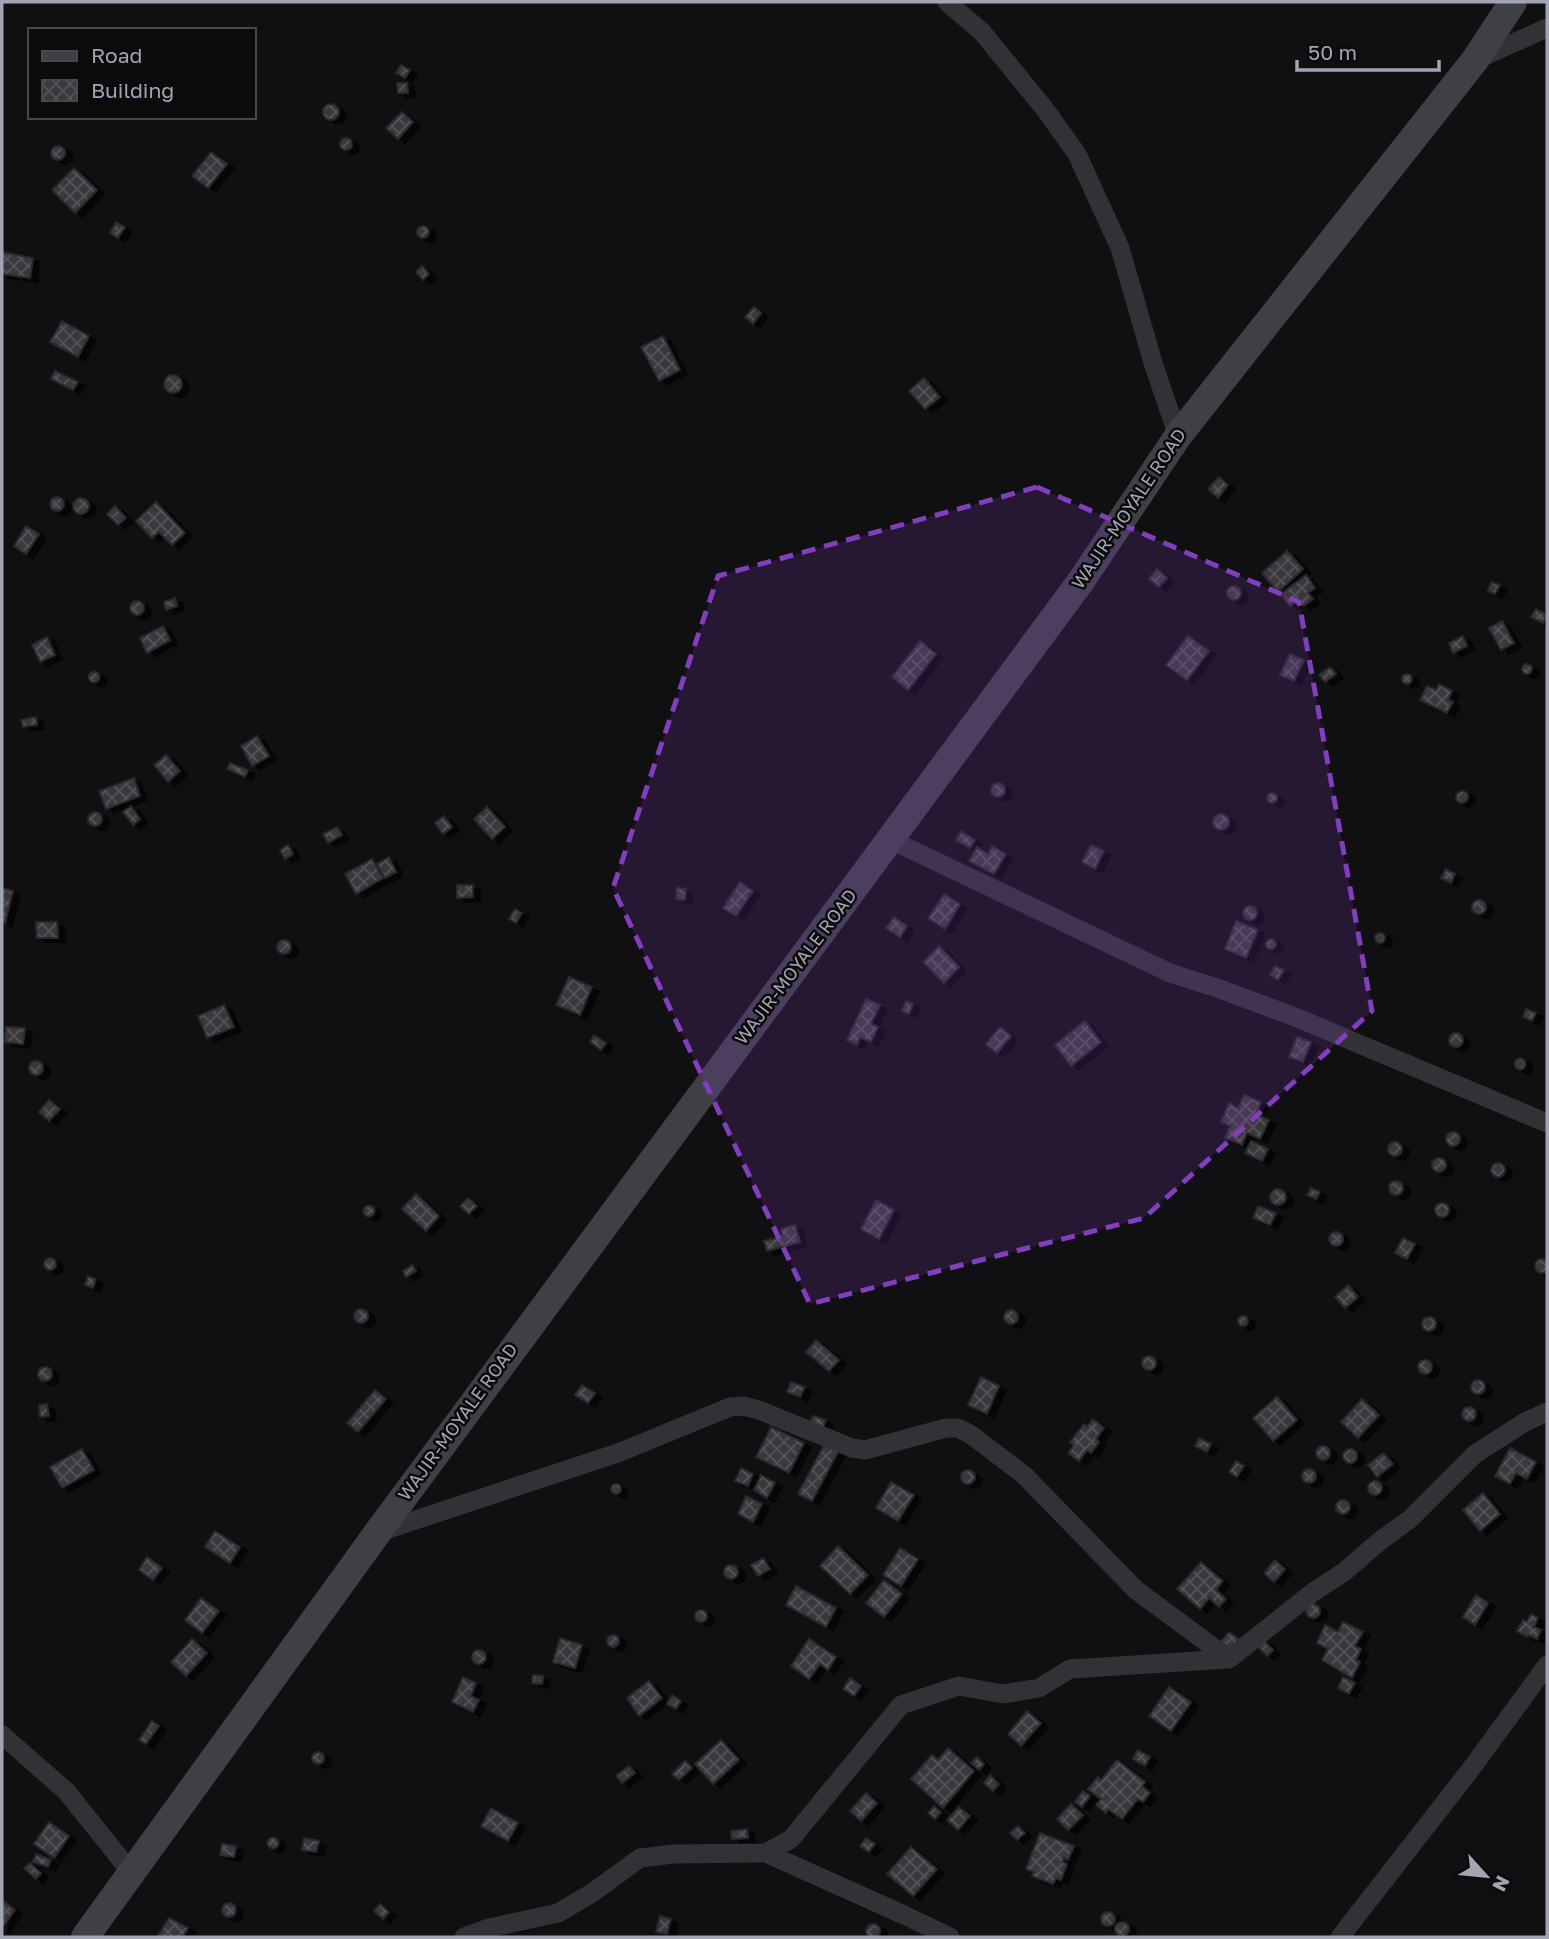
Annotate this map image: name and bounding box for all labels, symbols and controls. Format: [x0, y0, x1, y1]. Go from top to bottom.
legend [28, 28, 256, 119]
scale bar [1297, 28, 1439, 72]
text: 50 m [1308, 39, 1357, 65]
text: Road [91, 42, 142, 68]
text: Building [91, 77, 174, 103]
street label: WAJIR-MOYALE ROAD [1066, 424, 1190, 593]
street label: WAJIR-MOYALE ROAD [730, 884, 861, 1048]
street label: WAJIR-MOYALE ROAD [393, 1339, 522, 1504]
north arrow [1451, 1841, 1521, 1911]
text: N [1488, 1872, 1515, 1896]

